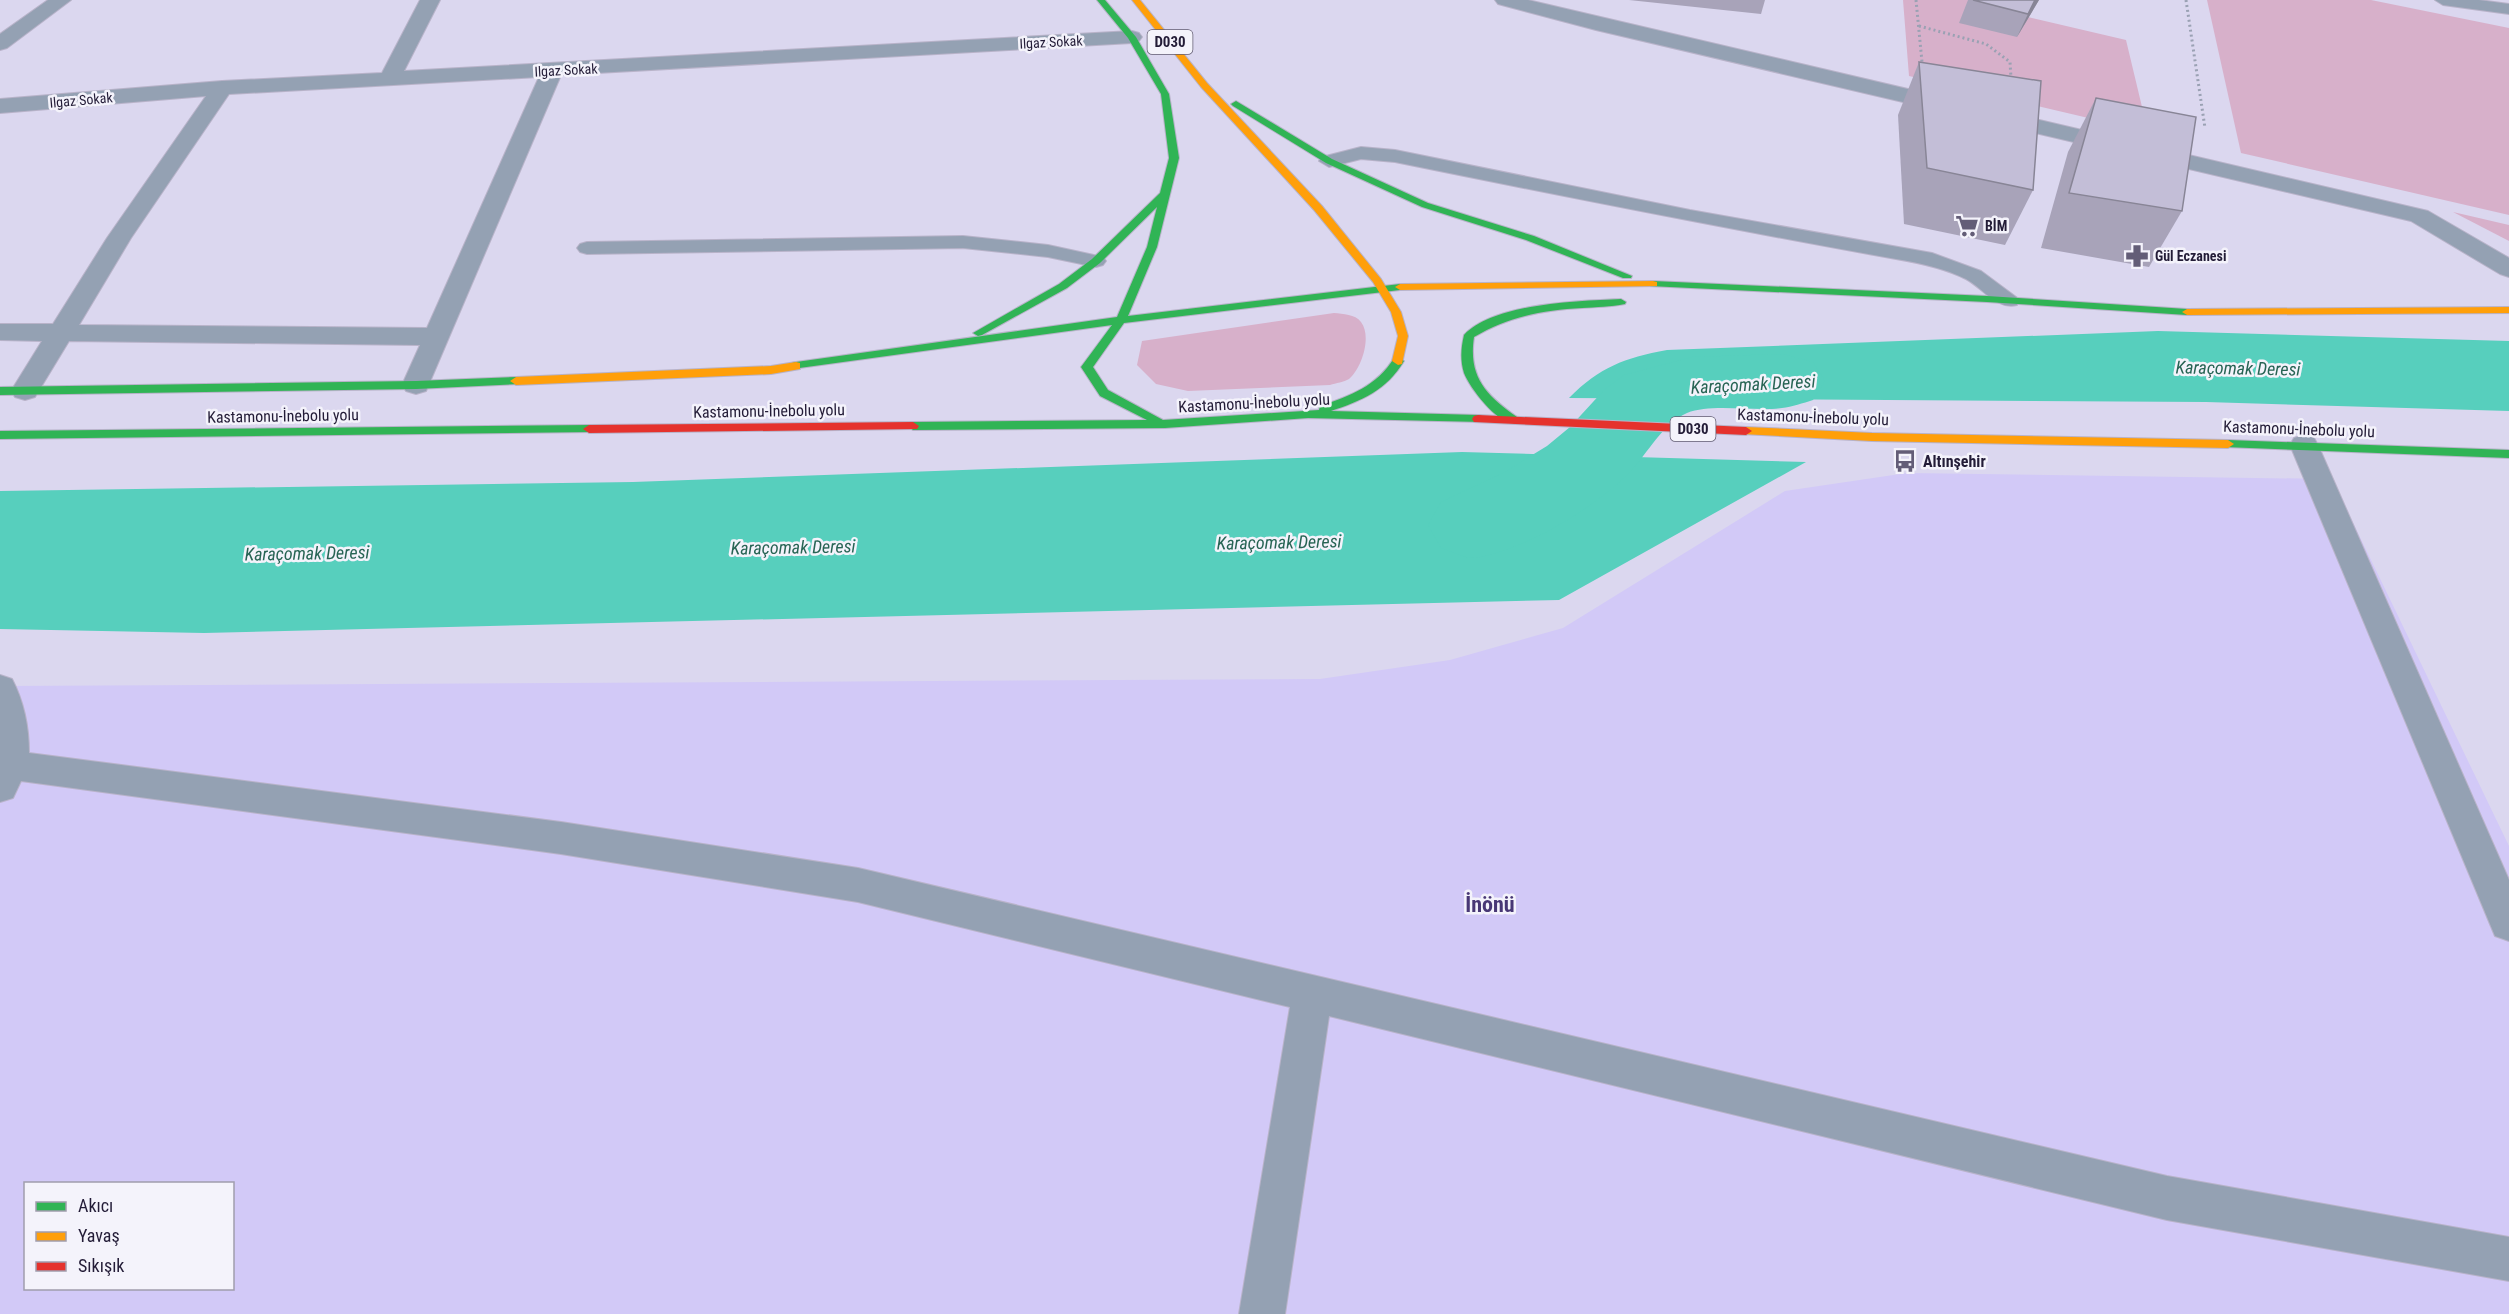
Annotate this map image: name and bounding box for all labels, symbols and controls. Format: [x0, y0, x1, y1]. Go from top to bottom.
road number: D030 [1148, 30, 1192, 54]
street label: Ilgaz Sokak [1019, 32, 1084, 52]
street label: Ilgaz Sokak [534, 60, 599, 80]
street label: Ilgaz Sokak [49, 89, 114, 111]
supermarket icon: BİM [1954, 213, 1980, 239]
place label: BİM [1985, 218, 2007, 234]
pharmacy icon: Gül Eczanesi [2124, 243, 2150, 269]
place label: Gül Eczanesi [2155, 248, 2226, 264]
water label: Karaçomak Deresi [2175, 356, 2302, 380]
water label: Karaçomak Deresi [1690, 370, 1817, 398]
street label: Kastamonu-İnebolu yolu [1178, 390, 1330, 416]
street label: Kastamonu-İnebolu yolu [693, 400, 845, 422]
street label: Kastamonu-İnebolu yolu [207, 405, 359, 427]
street label: Kastamonu-İnebolu yolu [1737, 405, 1889, 429]
road number: D030 [1670, 417, 1716, 441]
street label: Kastamonu-İnebolu yolu [2223, 417, 2375, 441]
bus stop icon: Altınşehir [1892, 448, 1918, 474]
place label: Altınşehir [1923, 452, 1986, 471]
water label: Karaçomak Deresi [1216, 530, 1343, 554]
water label: Karaçomak Deresi [730, 535, 857, 559]
water label: Karaçomak Deresi [244, 541, 371, 565]
district label: İnönü [1465, 892, 1515, 917]
legend [24, 1182, 234, 1290]
text: Akıcı [78, 1195, 113, 1216]
text: Yavaş [78, 1225, 120, 1246]
text: Sıkışık [78, 1255, 124, 1276]

